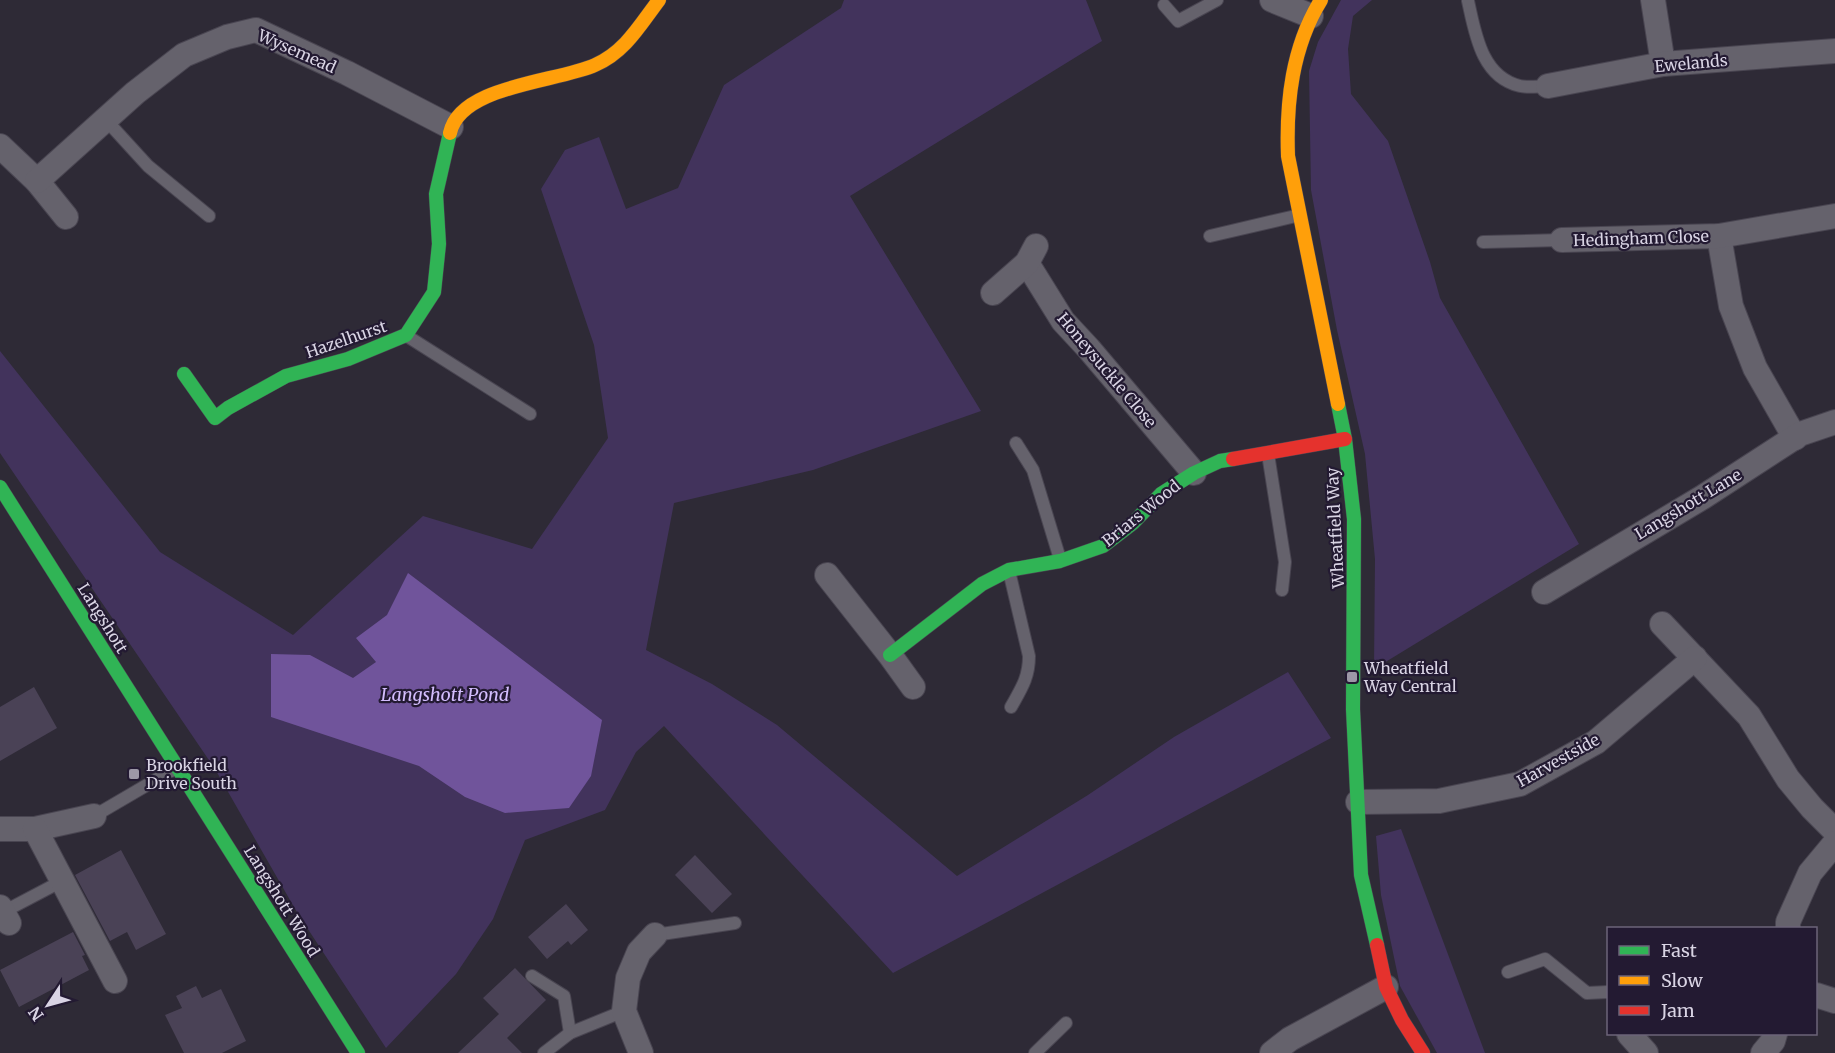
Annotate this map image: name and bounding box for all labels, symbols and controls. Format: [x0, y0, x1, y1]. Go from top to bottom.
street label: Wysemead [254, 24, 340, 77]
street label: Ewelands [1654, 50, 1729, 76]
street label: Hedingham Close [1573, 226, 1709, 250]
street label: Honeysuckle Close [1053, 308, 1161, 432]
street label: Hazelhurst [303, 316, 390, 362]
street label: Langshott Lane [1631, 464, 1745, 544]
street label: Wheatfield Way [1322, 466, 1348, 590]
street label: Briars Wood [1098, 475, 1184, 551]
street label: Langshott [74, 579, 133, 657]
place label: Wheatfield Way Central [1363, 658, 1457, 696]
marker: Wheatfield Way Central [1345, 670, 1359, 684]
water label: Langshott Pond [381, 683, 510, 706]
street label: Harvestside [1513, 729, 1603, 791]
place label: Brookfield Drive South [146, 755, 237, 793]
marker: Brookfield Drive South [127, 767, 141, 781]
street label: Langshott Wood [240, 842, 324, 961]
legend [1607, 927, 1817, 1035]
text: Fast [1661, 939, 1697, 962]
text: Slow [1661, 969, 1704, 992]
north arrow [18, 975, 78, 1035]
text: Jam [1660, 999, 1695, 1022]
text: N [24, 1003, 48, 1025]

